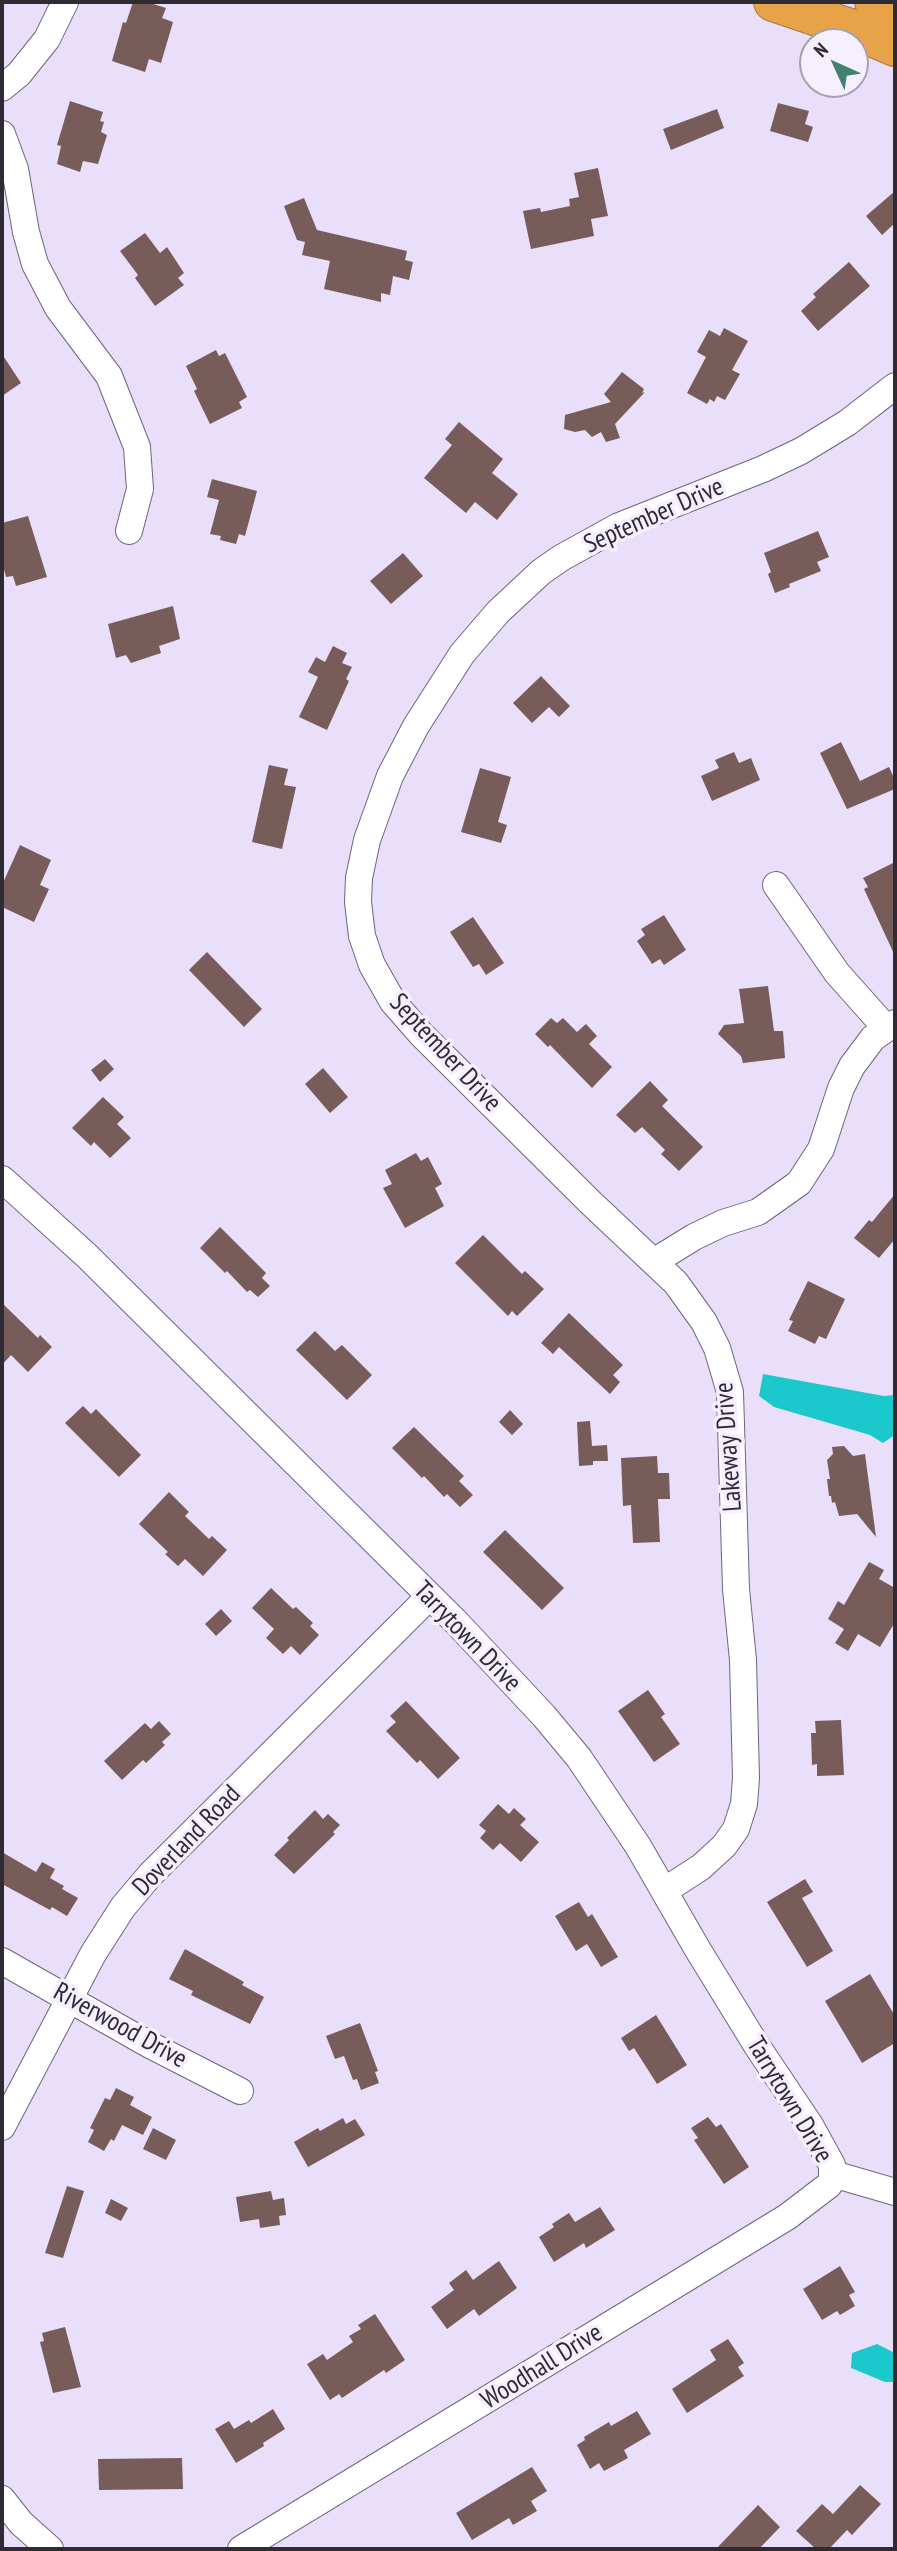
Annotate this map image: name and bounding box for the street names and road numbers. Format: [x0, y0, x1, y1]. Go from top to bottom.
street label: September Drive [579, 471, 729, 561]
street label: September Drive [383, 988, 507, 1118]
street label: Lakeway Drive [709, 1381, 749, 1513]
street label: Tarrytown Drive [407, 1575, 527, 1699]
street label: Doverland Road [127, 1779, 247, 1903]
street label: Riverwood Drive [48, 1977, 192, 2075]
street label: Tarrytown Drive [739, 2031, 839, 2169]
street label: Woodhall Drive [476, 2317, 608, 2417]

